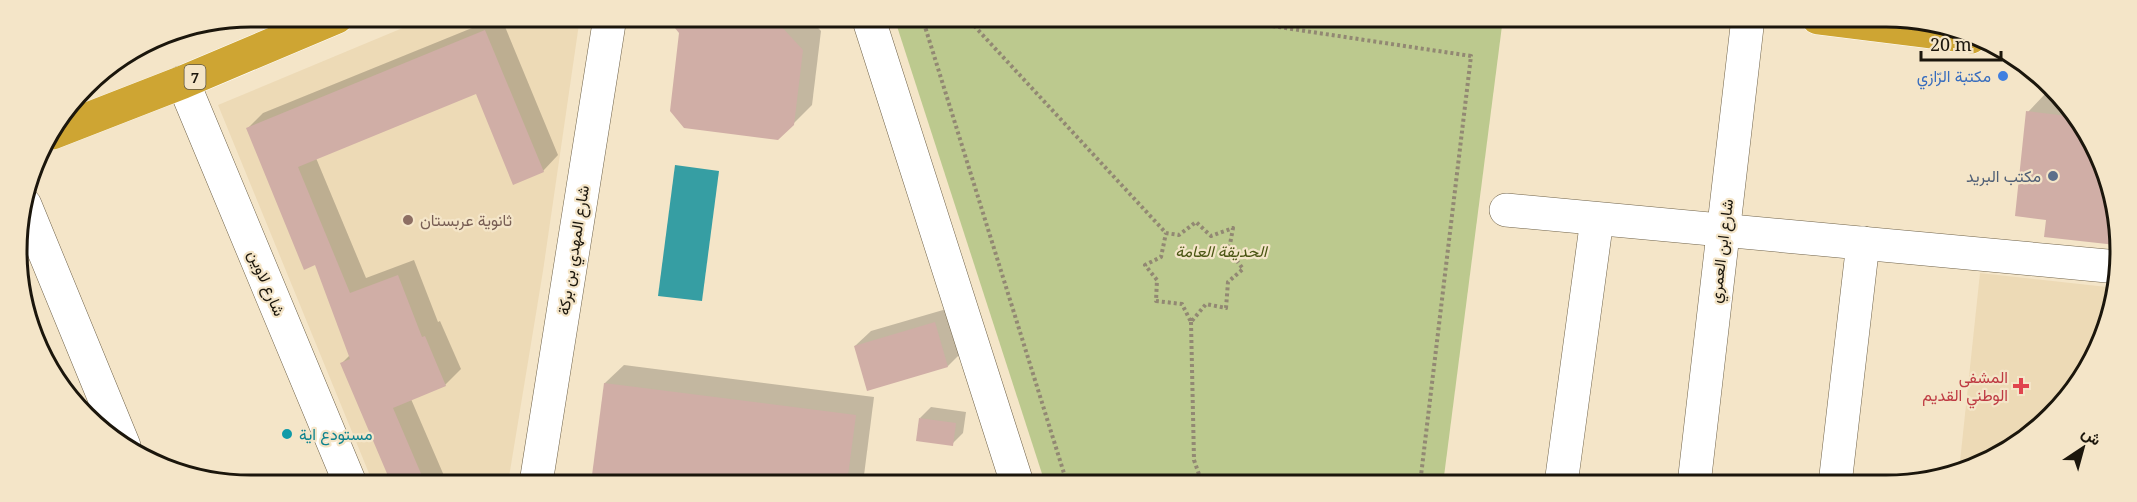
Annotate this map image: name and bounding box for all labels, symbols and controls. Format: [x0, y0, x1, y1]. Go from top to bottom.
scale bar [1921, 24, 2000, 62]
text: 20 m [1930, 32, 1972, 56]
road number: 7 [184, 65, 206, 89]
place label: مكتبة الرّازي [1917, 65, 1991, 90]
marker: مكتبة الرّازي [1996, 69, 2010, 83]
place label: مكتب البريد [1966, 165, 2041, 187]
marker: مكتب البريد [2046, 169, 2060, 183]
street label: شارع المهدي بن بركة [552, 184, 597, 317]
street label: شارع ابن العمري [1704, 198, 1741, 305]
place label: ثانوية عربستان [420, 209, 512, 231]
marker: ثانوية عربستان [401, 213, 415, 227]
park label: الحديقة العامة [1175, 240, 1269, 262]
street label: شارع لاوين [242, 247, 291, 320]
place label: المشفى الوطني القديم [1922, 366, 2008, 409]
marker: المشفى الوطني القديم [2012, 377, 2030, 395]
north arrow [2053, 418, 2113, 478]
text: ش [2078, 421, 2106, 450]
place label: مستودع اية [299, 423, 373, 446]
marker: مستودع اية [280, 427, 294, 441]

